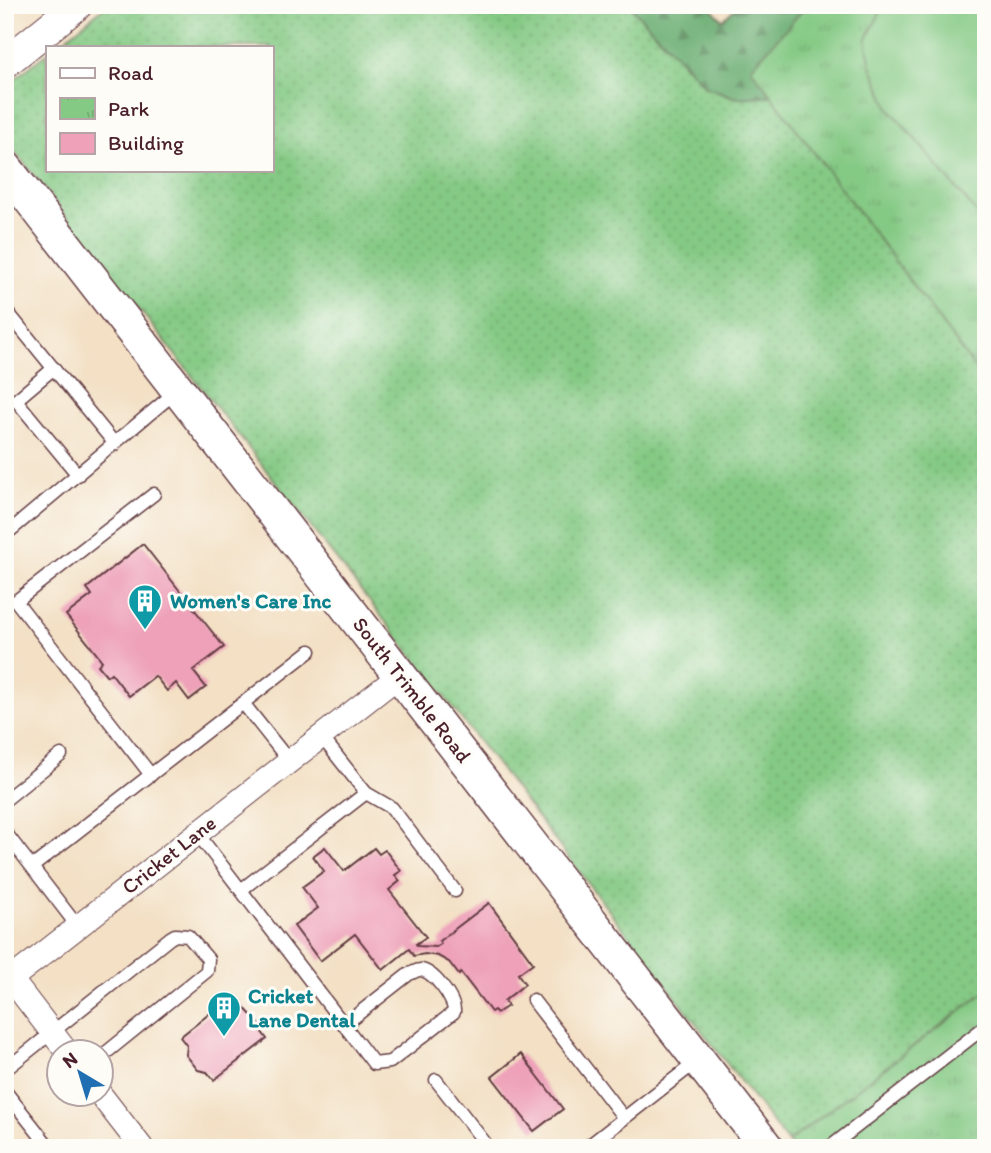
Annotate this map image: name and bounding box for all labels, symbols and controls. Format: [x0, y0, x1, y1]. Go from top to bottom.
legend [46, 46, 273, 172]
text: Road [108, 60, 154, 85]
text: Park [108, 96, 150, 121]
text: Building [108, 130, 184, 155]
building icon: Women's Care Inc [126, 582, 164, 631]
place label: Women's Care Inc [170, 588, 331, 613]
street label: South Trimble Road [348, 612, 477, 768]
street label: Cricket Lane [117, 810, 221, 899]
place label: Cricket Lane Dental [248, 983, 357, 1032]
building icon: Cricket Lane Dental [205, 989, 243, 1038]
north arrow [46, 1038, 116, 1108]
text: N [58, 1047, 82, 1073]

